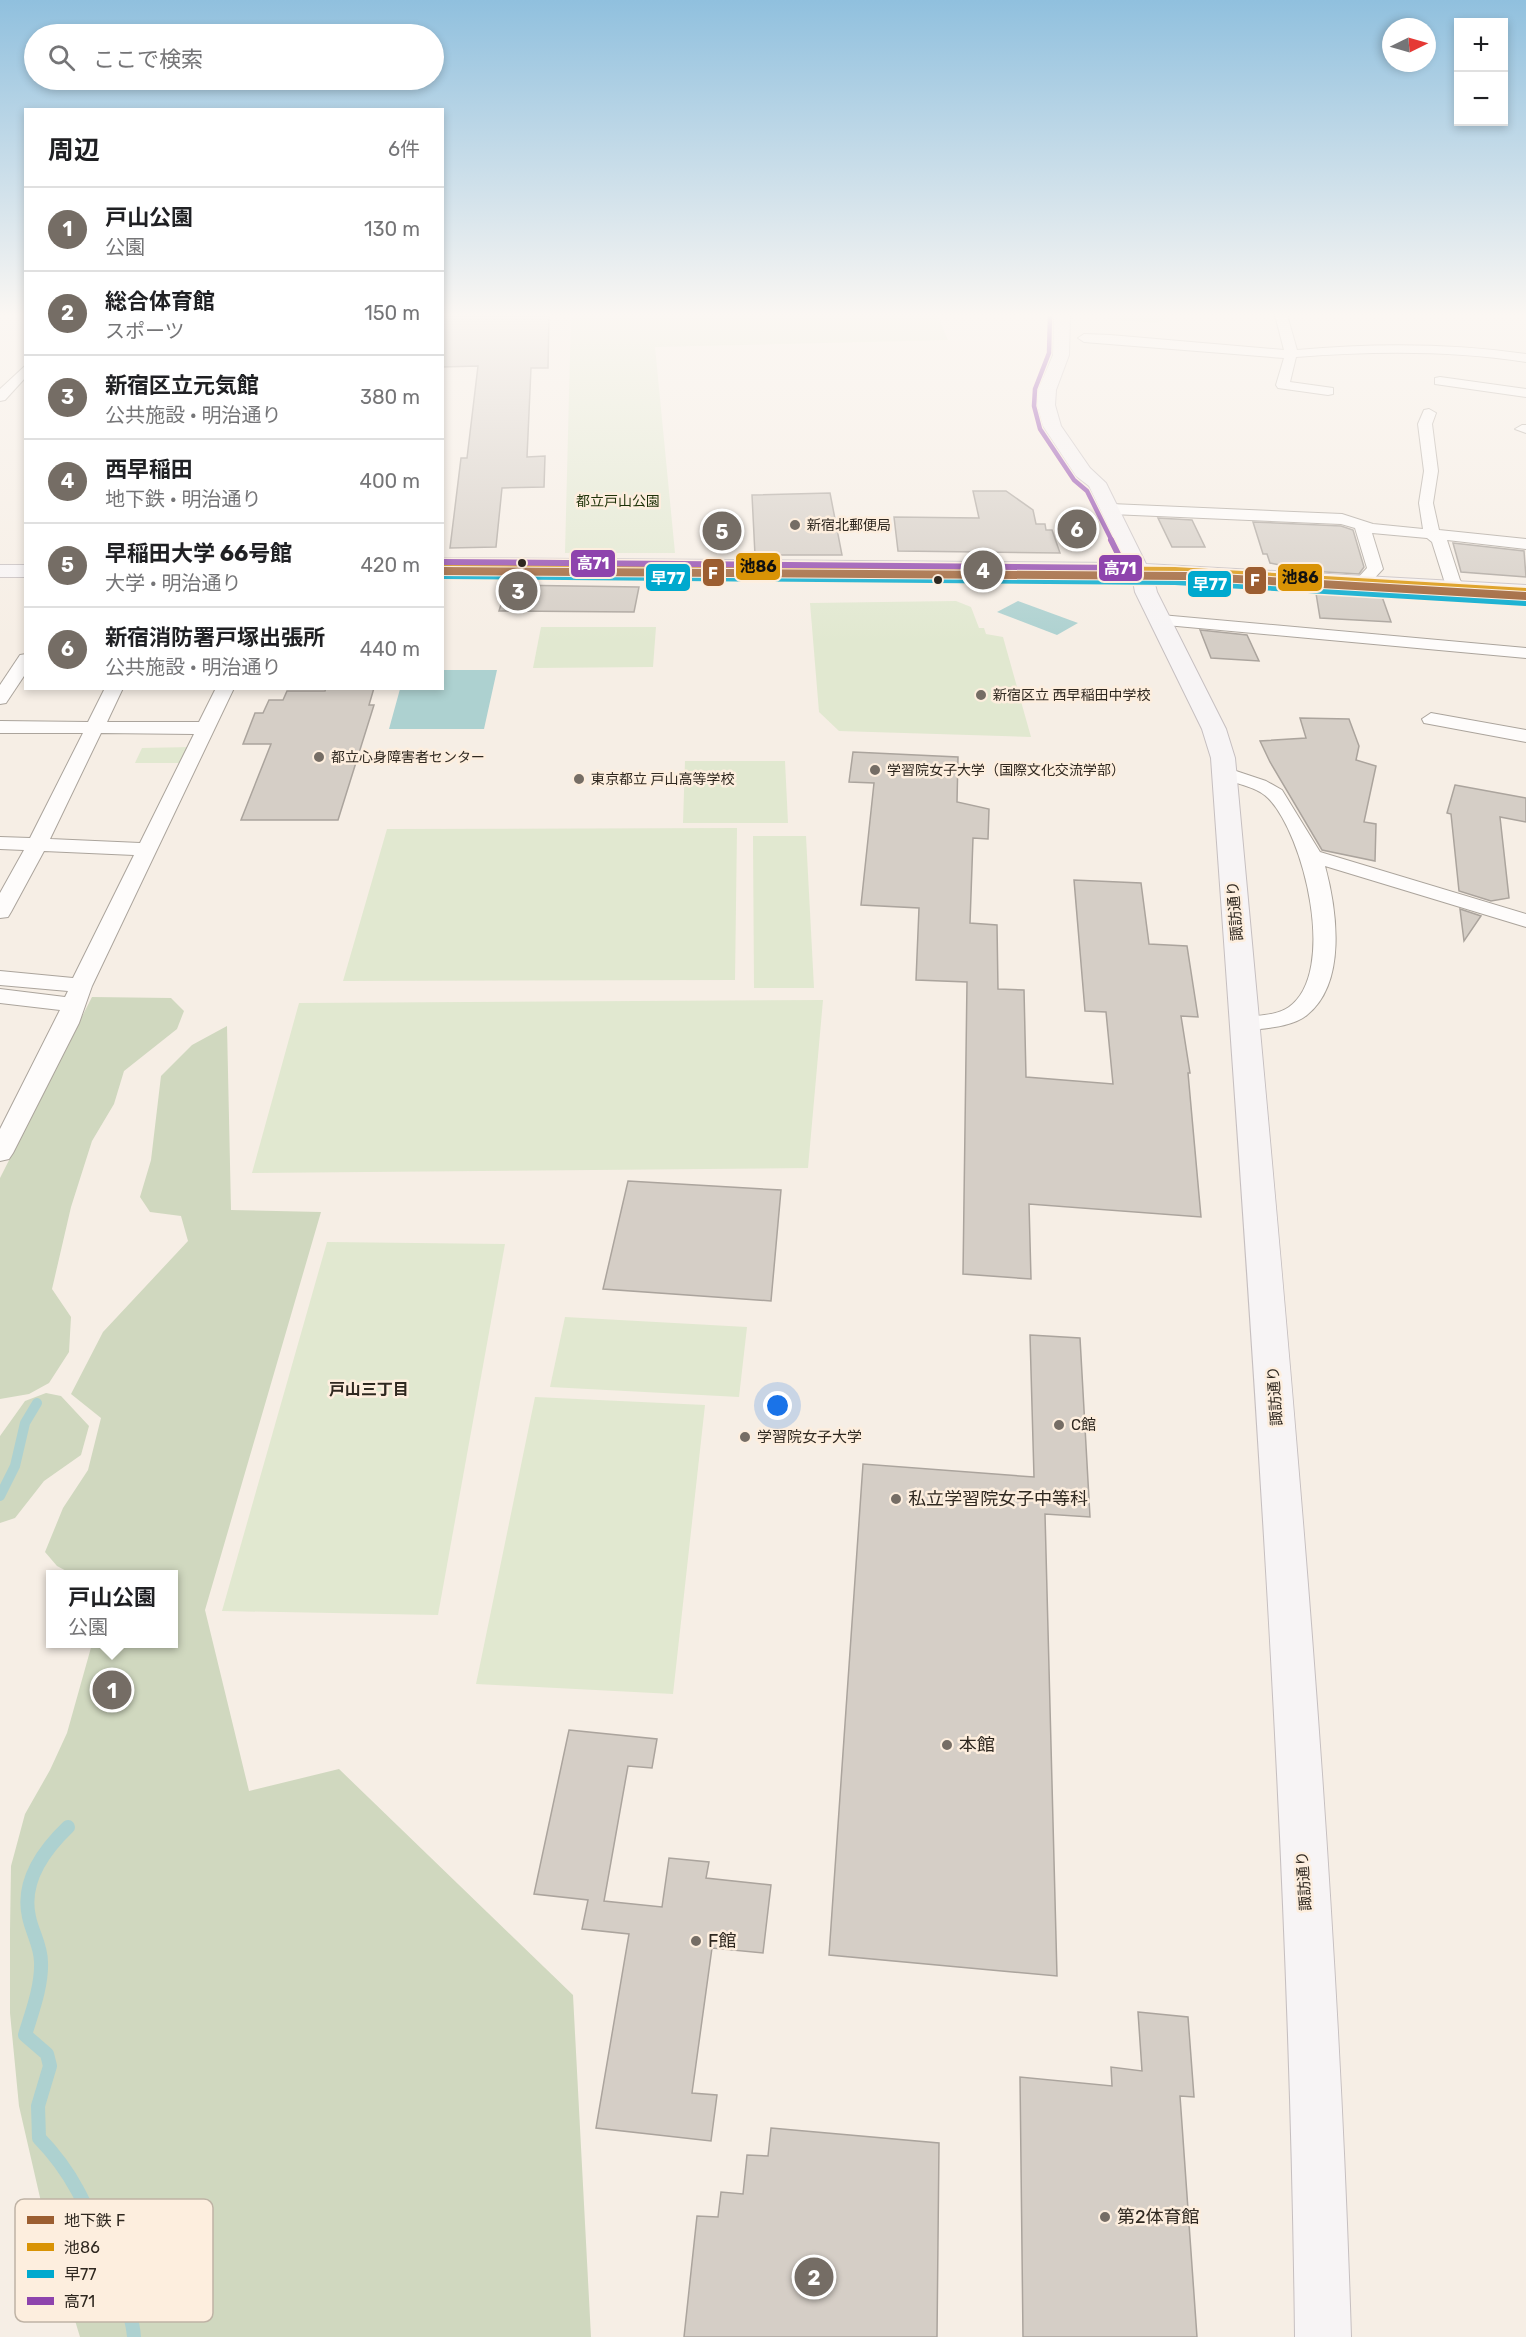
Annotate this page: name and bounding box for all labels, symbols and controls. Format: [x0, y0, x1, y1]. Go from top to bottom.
north arrow [1382, 18, 1436, 72]
map controls [1454, 18, 1508, 126]
button: + [1454, 18, 1508, 72]
search box [24, 24, 444, 90]
icon: search [45, 41, 78, 74]
text: ここで検索 [93, 46, 203, 73]
button: − [1454, 72, 1508, 126]
text: 周辺 [48, 135, 100, 166]
text: 6件 [388, 137, 420, 161]
text: 戸山公園 [105, 204, 193, 231]
text: 1 [63, 217, 72, 241]
text: 130 m [364, 217, 420, 241]
text: 公園 [105, 235, 145, 259]
text: 総合体育館 [105, 288, 215, 315]
text: 2 [61, 301, 74, 325]
text: 150 m [364, 301, 420, 325]
text: スポーツ [105, 319, 185, 343]
text: 新宿区立元気館 [105, 372, 259, 399]
text: 3 [61, 385, 74, 409]
text: 380 m [360, 385, 420, 409]
text: 公共施設 · 明治通り [105, 403, 281, 427]
text: 西早稲田 [105, 456, 193, 483]
text: 4 [61, 469, 74, 493]
text: 400 m [360, 469, 420, 493]
text: 地下鉄 · 明治通り [105, 487, 261, 511]
park label: 都立戸山公園 [576, 493, 660, 510]
pin: 6 [1058, 506, 1096, 552]
pin: 5 [702, 508, 742, 554]
place label: 新宿北郵便局 [807, 517, 891, 534]
marker: 新宿北郵便局 [788, 518, 802, 532]
text: 早稲田大学 66号館 [105, 540, 292, 567]
pin: 4 [964, 548, 1002, 592]
line badge: 高71 [570, 549, 616, 578]
line badge: 池86 [735, 552, 781, 581]
text: 5 [61, 553, 74, 577]
text: 420 m [360, 553, 420, 577]
text: 高71 [576, 554, 610, 573]
line badge: 高71 [1098, 554, 1143, 582]
unlabelled marker [516, 557, 528, 569]
text: 池86 [739, 557, 777, 576]
line badge: F [702, 558, 725, 587]
text: 高71 [1103, 559, 1137, 578]
line badge: 早77 [645, 563, 691, 592]
line badge: 池86 [1277, 563, 1323, 592]
text: F [708, 564, 718, 583]
line badge: F [1244, 566, 1267, 595]
pin: 3 [498, 568, 538, 614]
text: 池86 [1281, 568, 1319, 587]
text: 早77 [651, 569, 685, 588]
line badge: 早77 [1187, 570, 1232, 598]
text: 大学 · 明治通り [105, 571, 241, 595]
text: F [1250, 571, 1260, 590]
unlabelled marker [932, 574, 944, 586]
text: 早77 [1193, 575, 1227, 594]
text: 新宿消防署戸塚出張所 [105, 624, 325, 651]
text: 6 [61, 637, 74, 661]
text: 440 m [360, 637, 420, 661]
text: 公共施設 · 明治通り [105, 655, 281, 679]
place label: 新宿区立 西早稲田中学校 [993, 687, 1150, 704]
marker: 新宿区立 西早稲田中学校 [974, 688, 988, 702]
place label: 都立心身障害者センター [331, 749, 485, 766]
marker: 都立心身障害者センター [312, 750, 326, 764]
place label: 学習院女子大学（国際文化交流学部） [887, 762, 1125, 779]
marker: 学習院女子大学（国際文化交流学部） [868, 763, 882, 777]
place label: 東京都立 戸山高等学校 [591, 771, 734, 788]
marker: 東京都立 戸山高等学校 [572, 772, 586, 786]
street label: 諏訪通り [1223, 880, 1247, 942]
street label: 諏訪通り [1264, 1365, 1286, 1427]
district label: 戸山三丁目 [329, 1380, 409, 1399]
your location [763, 1391, 792, 1420]
place label: C館 [1071, 1416, 1096, 1434]
marker: C館 [1052, 1418, 1066, 1432]
place label: 学習院女子大学 [757, 1428, 862, 1446]
marker: 学習院女子大学 [738, 1430, 752, 1444]
place label: 私立学習院女子中等科 [908, 1488, 1088, 1510]
marker: 私立学習院女子中等科 [889, 1492, 903, 1506]
popup [46, 1570, 178, 1648]
text: 戸山公園 [68, 1584, 156, 1611]
text: 公園 [68, 1615, 108, 1639]
pin: 1 [92, 1668, 132, 1712]
place label: 本館 [959, 1734, 995, 1756]
marker: 本館 [940, 1738, 954, 1752]
street label: 諏訪通り [1293, 1850, 1315, 1912]
place label: F館 [708, 1930, 737, 1952]
marker: F館 [689, 1934, 703, 1948]
legend [15, 2199, 213, 2322]
place label: 第2体育館 [1117, 2206, 1200, 2228]
marker: 第2体育館 [1098, 2210, 1112, 2224]
text: 地下鉄 F [64, 2211, 125, 2230]
text: 池86 [64, 2238, 100, 2257]
pin: 2 [794, 2254, 834, 2300]
text: 早77 [64, 2265, 96, 2284]
text: 高71 [64, 2292, 95, 2311]

